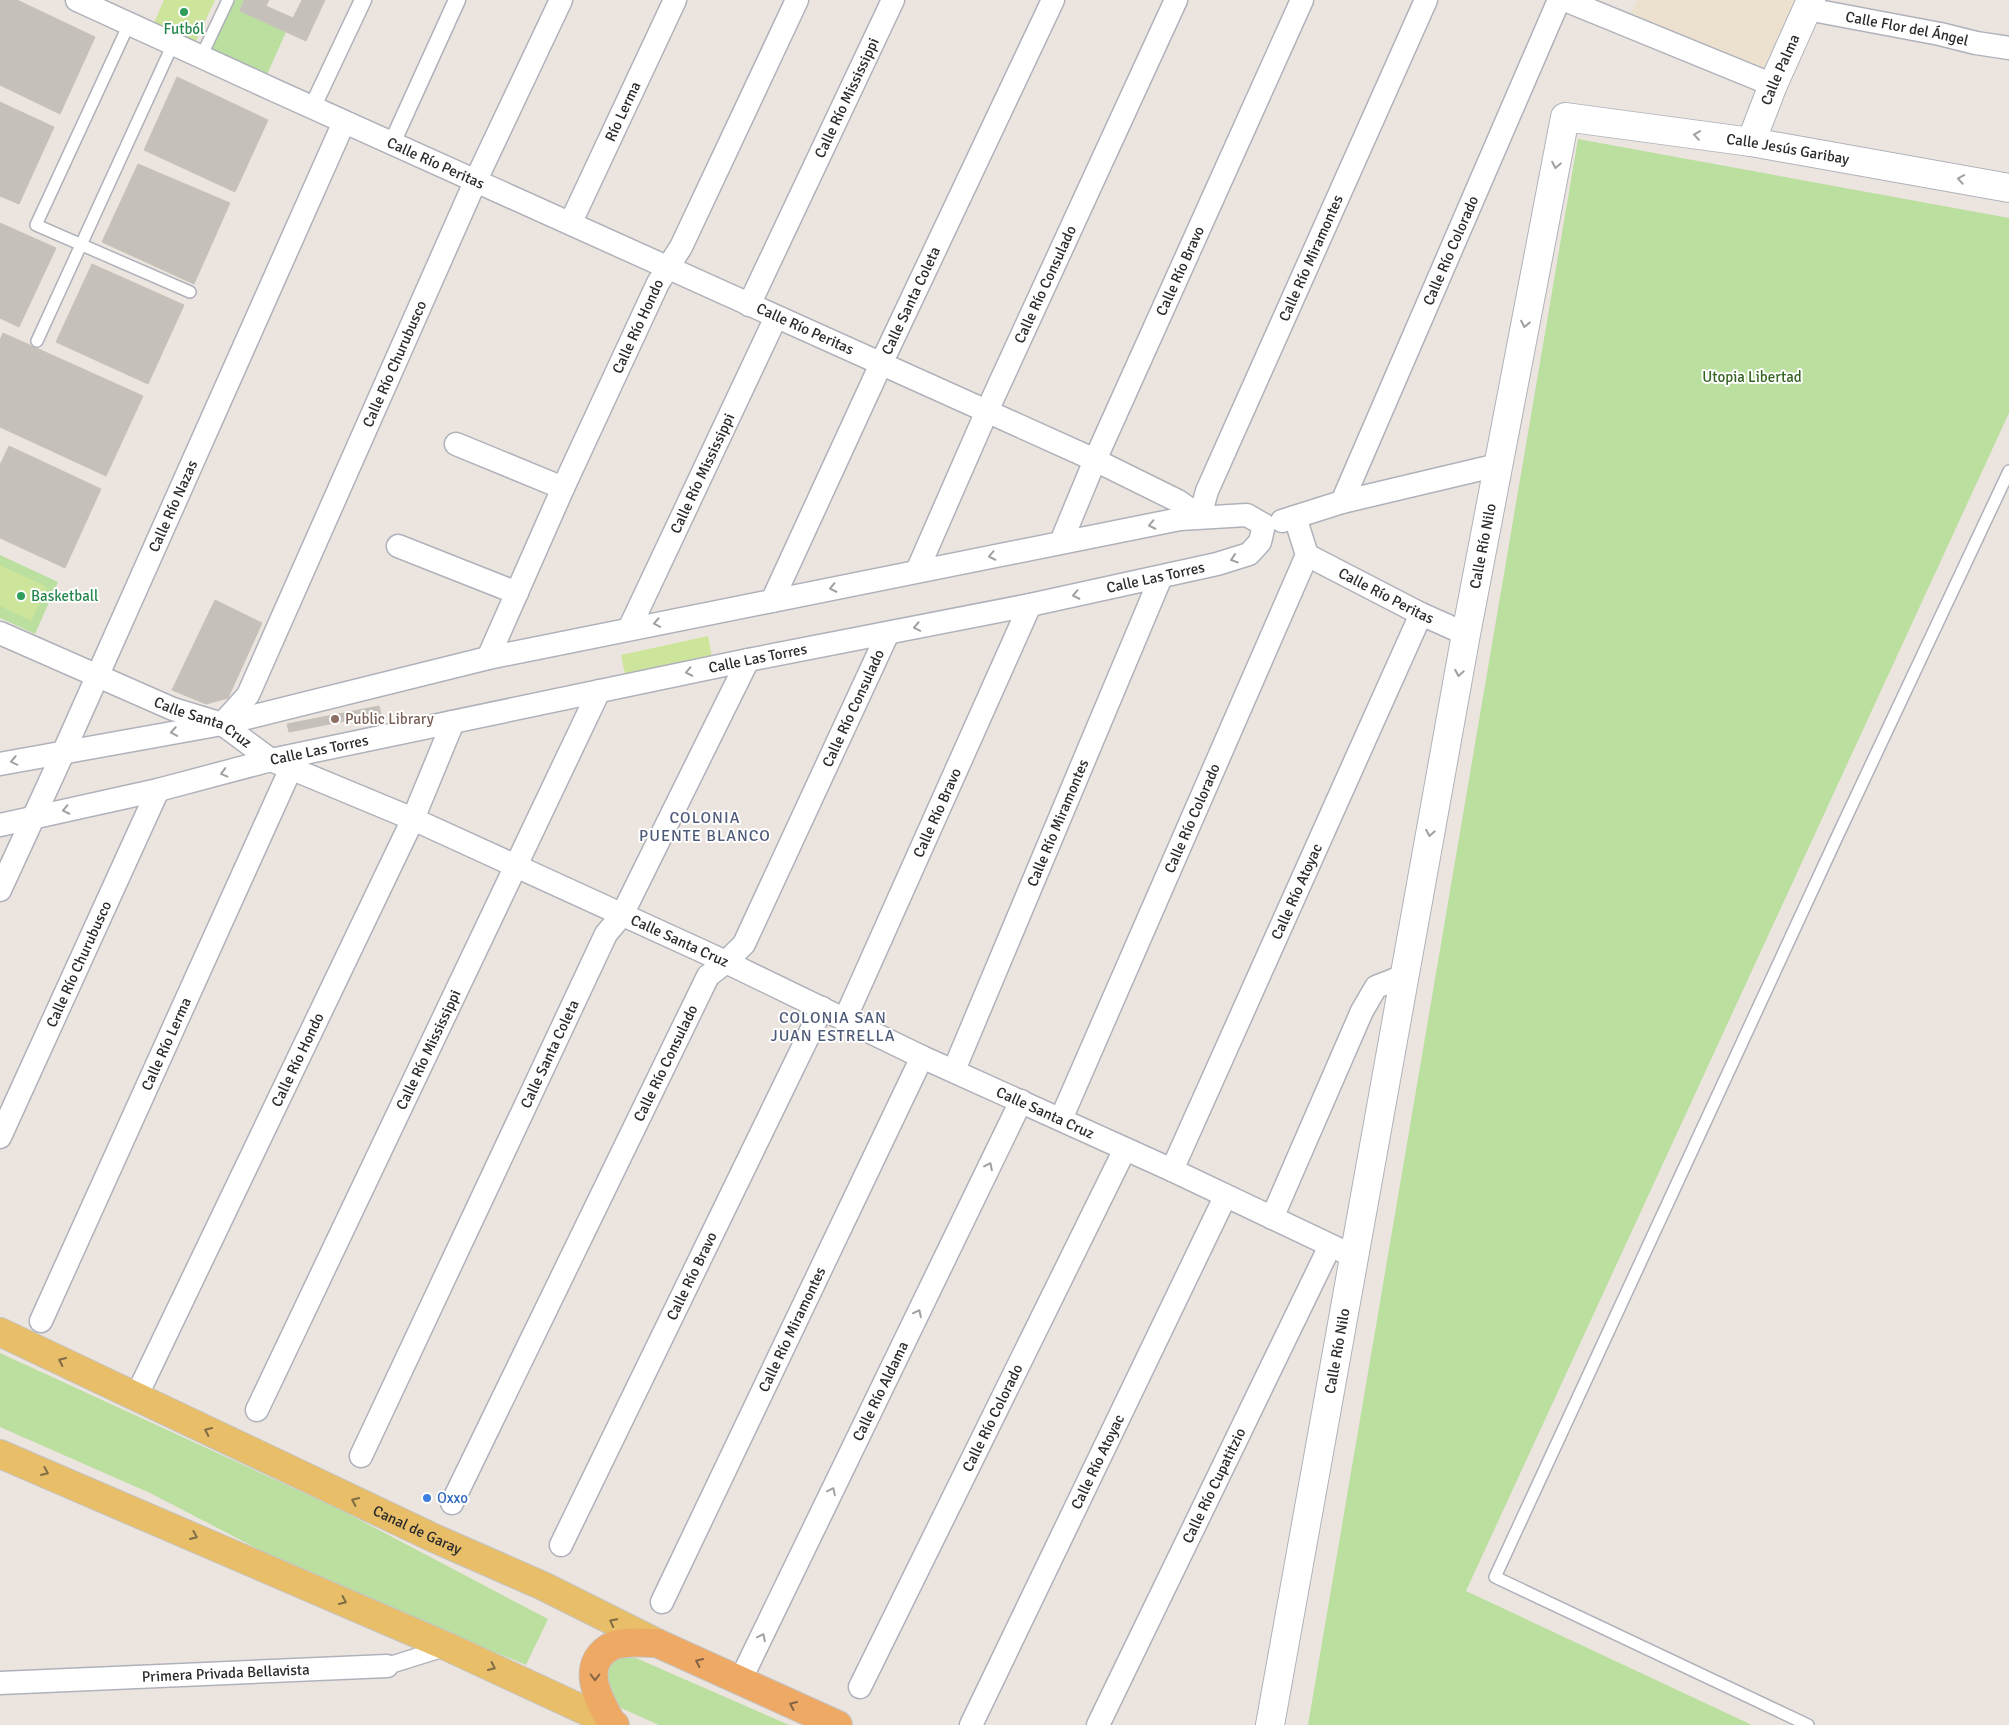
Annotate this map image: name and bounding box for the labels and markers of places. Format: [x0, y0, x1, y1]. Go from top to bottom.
marker: Futból [178, 6, 190, 18]
place label: Futból [164, 20, 205, 38]
place label: Basketball [31, 587, 98, 605]
marker: Basketball [15, 590, 27, 602]
place label: Public Library [345, 710, 434, 728]
marker: Public Library [329, 713, 341, 725]
place label: Oxxo [437, 1489, 468, 1507]
marker: Oxxo [421, 1492, 433, 1504]

